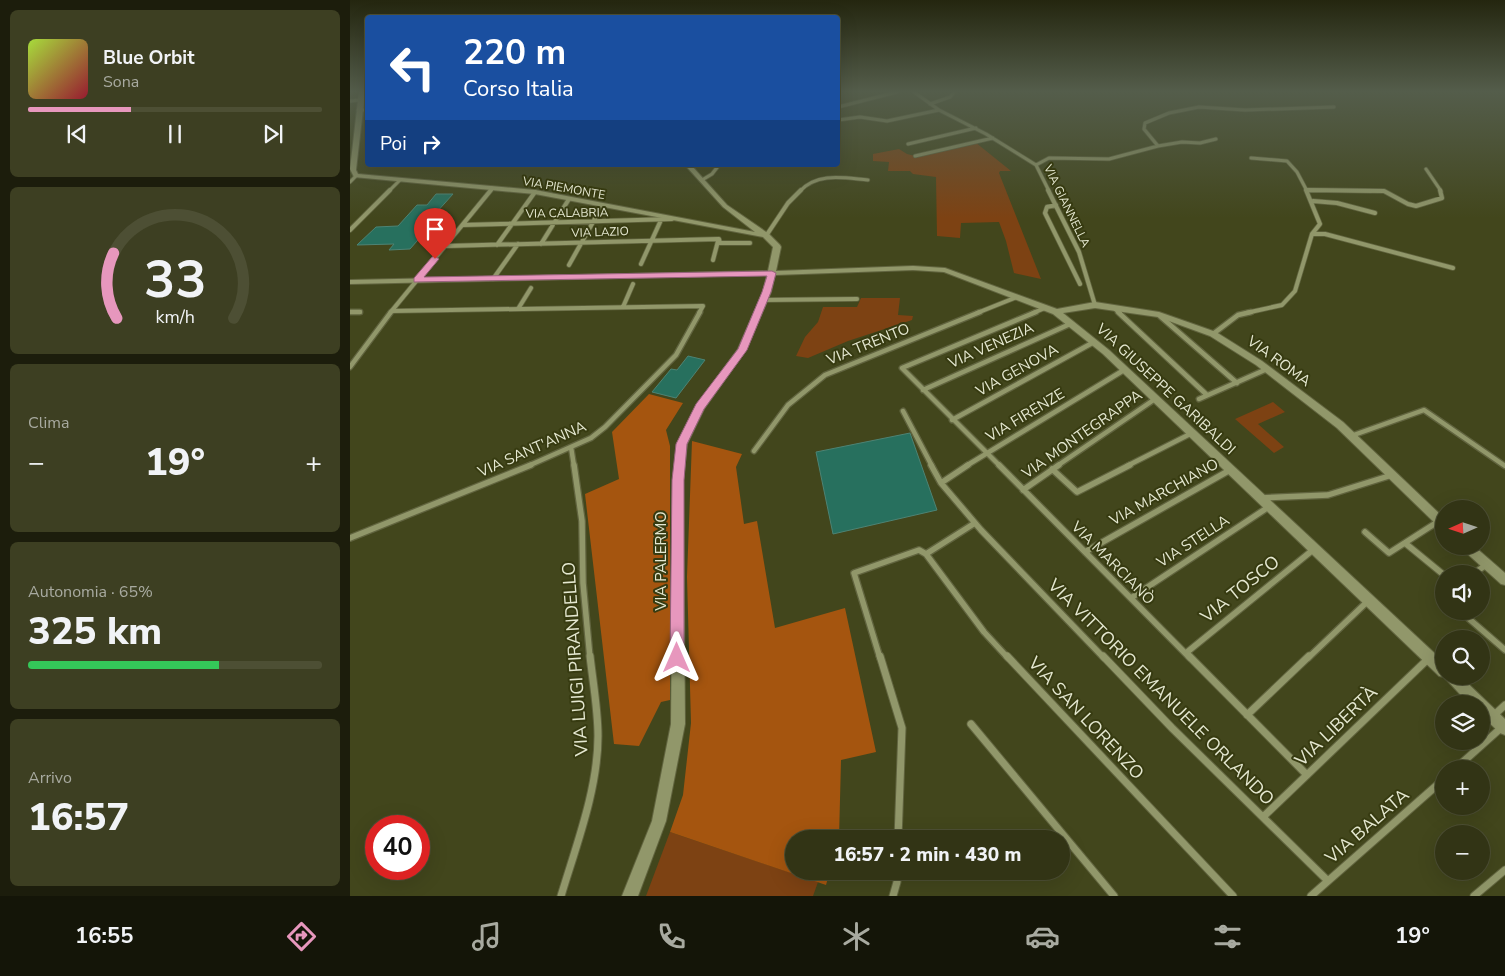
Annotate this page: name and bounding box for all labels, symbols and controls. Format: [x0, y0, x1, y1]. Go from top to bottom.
text: 220 m [463, 29, 566, 76]
icon: left [380, 35, 445, 100]
text: Blue Orbit [103, 45, 194, 71]
text: Sona [103, 71, 139, 93]
text: Corso Italia [463, 74, 574, 104]
icon: previous [63, 120, 91, 148]
icon: pause [161, 120, 189, 148]
icon: next [259, 120, 287, 148]
icon: right [417, 130, 445, 158]
text: Poi [380, 131, 407, 157]
street label: VIA GIANNELLA [1040, 161, 1094, 250]
street label: VIA PIEMONTE [521, 173, 606, 203]
street label: VIA CALABRIA [524, 204, 609, 222]
pin [414, 208, 456, 259]
icon: arrive [421, 215, 449, 243]
street label: VIA LAZIO [570, 223, 629, 241]
text: 33 [144, 244, 206, 315]
text: km/h [155, 305, 195, 329]
street label: VIA VENEZIA [944, 317, 1037, 373]
street label: VIA TRENTO [823, 318, 912, 370]
street label: VIA GIUSEPPE GARIBALDI [1091, 318, 1240, 459]
street label: VIA ROMA [1242, 331, 1315, 391]
street label: VIA GENOVA [971, 339, 1062, 401]
street label: VIA FIRENZE [981, 384, 1068, 447]
street label: VIA MONTEGRAPPA [1017, 385, 1146, 484]
text: Clima [28, 412, 69, 434]
street label: VIA SANT'ANNA [474, 416, 589, 482]
text: 19° [145, 437, 205, 488]
text: − [28, 444, 45, 482]
text: + [305, 444, 322, 482]
street label: VIA MARCHIANO [1105, 454, 1222, 531]
north arrow [1435, 500, 1490, 555]
map controls [1435, 500, 1490, 880]
street label: VIA STELLA [1152, 510, 1233, 572]
street label: VIA PALERMO [651, 511, 671, 612]
street label: VIA MARCIANÒ [1066, 516, 1160, 609]
street label: VIA TOSCO [1195, 550, 1285, 629]
street label: VIA LUIGI PIRANDELLO [556, 561, 594, 758]
button: sound [1435, 565, 1490, 620]
street label: VIA VITTORIO EMANUELE ORLANDO [1042, 573, 1280, 811]
text: Autonomia · 65% [28, 581, 153, 603]
text: 325 km [28, 606, 162, 657]
button: search [1435, 630, 1490, 685]
position arrow [650, 631, 702, 683]
street label: VIA SAN LORENZO [1022, 651, 1149, 785]
street label: VIA LIBERTÀ [1289, 681, 1382, 772]
button: layers [1435, 695, 1490, 750]
button: + [1435, 760, 1490, 815]
text: Arrivo [28, 767, 72, 789]
street label: VIA BALATA [1319, 783, 1414, 870]
text: 16:57 [28, 792, 129, 843]
speed limit sign: 40 [365, 815, 430, 880]
button: − [1435, 825, 1490, 880]
text: 16:57 · 2 min · 430 m [834, 842, 1021, 868]
icon: directions [284, 919, 319, 954]
icon: music [469, 919, 504, 954]
icon: phone [654, 919, 689, 954]
icon: climate [839, 919, 874, 954]
icon: car [1025, 919, 1060, 954]
icon: filters [1210, 919, 1245, 954]
text: 16:55 [75, 921, 133, 951]
text: 19° [1395, 921, 1430, 951]

